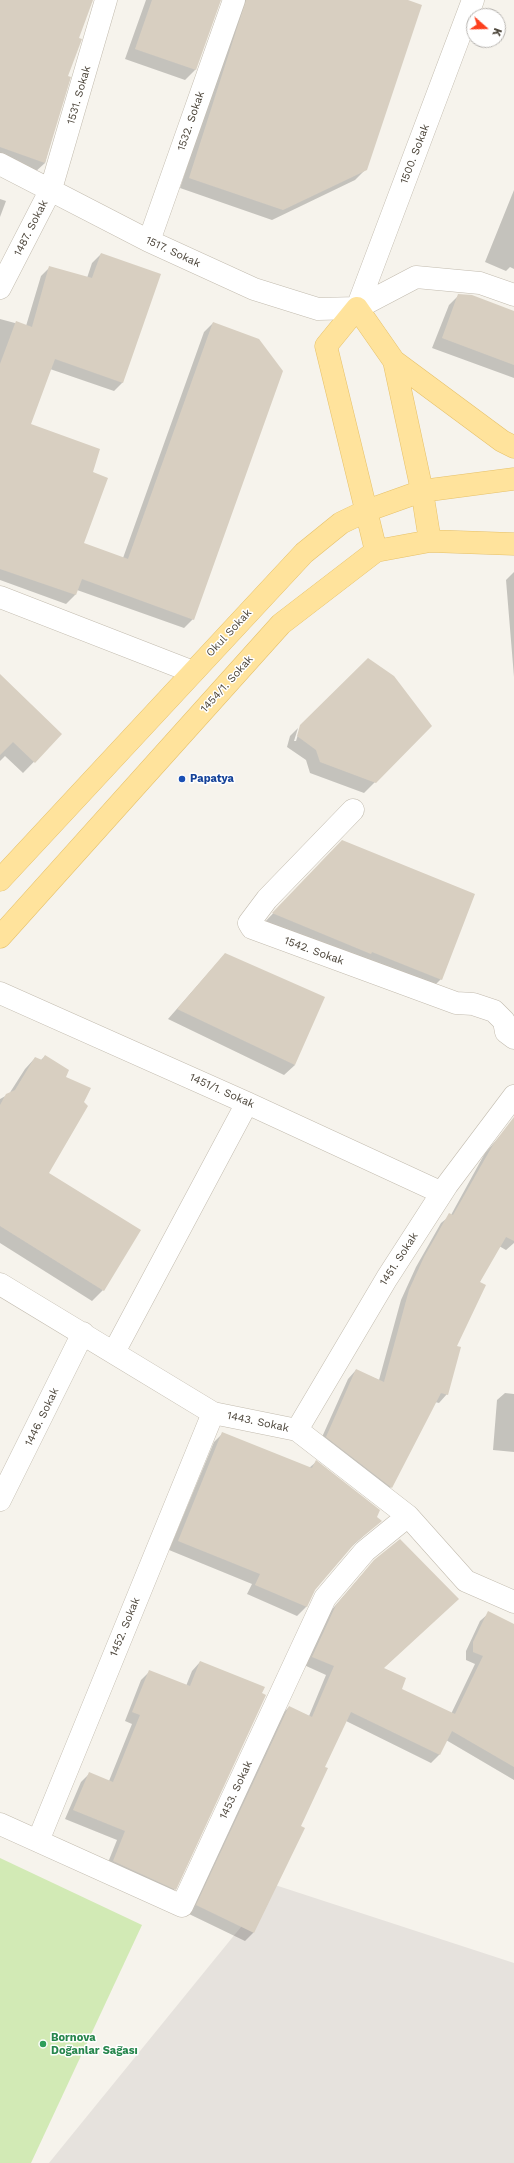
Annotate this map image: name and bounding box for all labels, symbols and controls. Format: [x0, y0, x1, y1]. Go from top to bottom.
north arrow [466, 8, 506, 48]
text: K [489, 26, 504, 38]
street label: 1531. Sokak [64, 64, 94, 126]
street label: 1532. Sokak [175, 89, 207, 153]
street label: 1500. Sokak [398, 122, 432, 186]
street label: 1487. Sokak [11, 198, 51, 258]
street label: 1517. Sokak [143, 234, 203, 270]
street label: Okul Sokak [204, 606, 254, 660]
street label: 1454/1. Sokak [198, 653, 256, 715]
place label: Papatya [190, 772, 234, 786]
marker: Papatya [177, 774, 187, 784]
street label: 1542. Sokak [282, 934, 346, 968]
street label: 1451/1. Sokak [187, 1071, 257, 1111]
street label: 1451. Sokak [377, 1230, 421, 1288]
street label: 1446. Sokak [22, 1386, 62, 1448]
street label: 1443. Sokak [226, 1409, 290, 1435]
street label: 1452. Sokak [107, 1595, 143, 1659]
street label: 1453. Sokak [217, 1759, 255, 1821]
place label: Bornova Doğanlar Sağası [51, 2031, 138, 2057]
marker: Bornova Doğanlar Sağası [38, 2039, 48, 2049]

